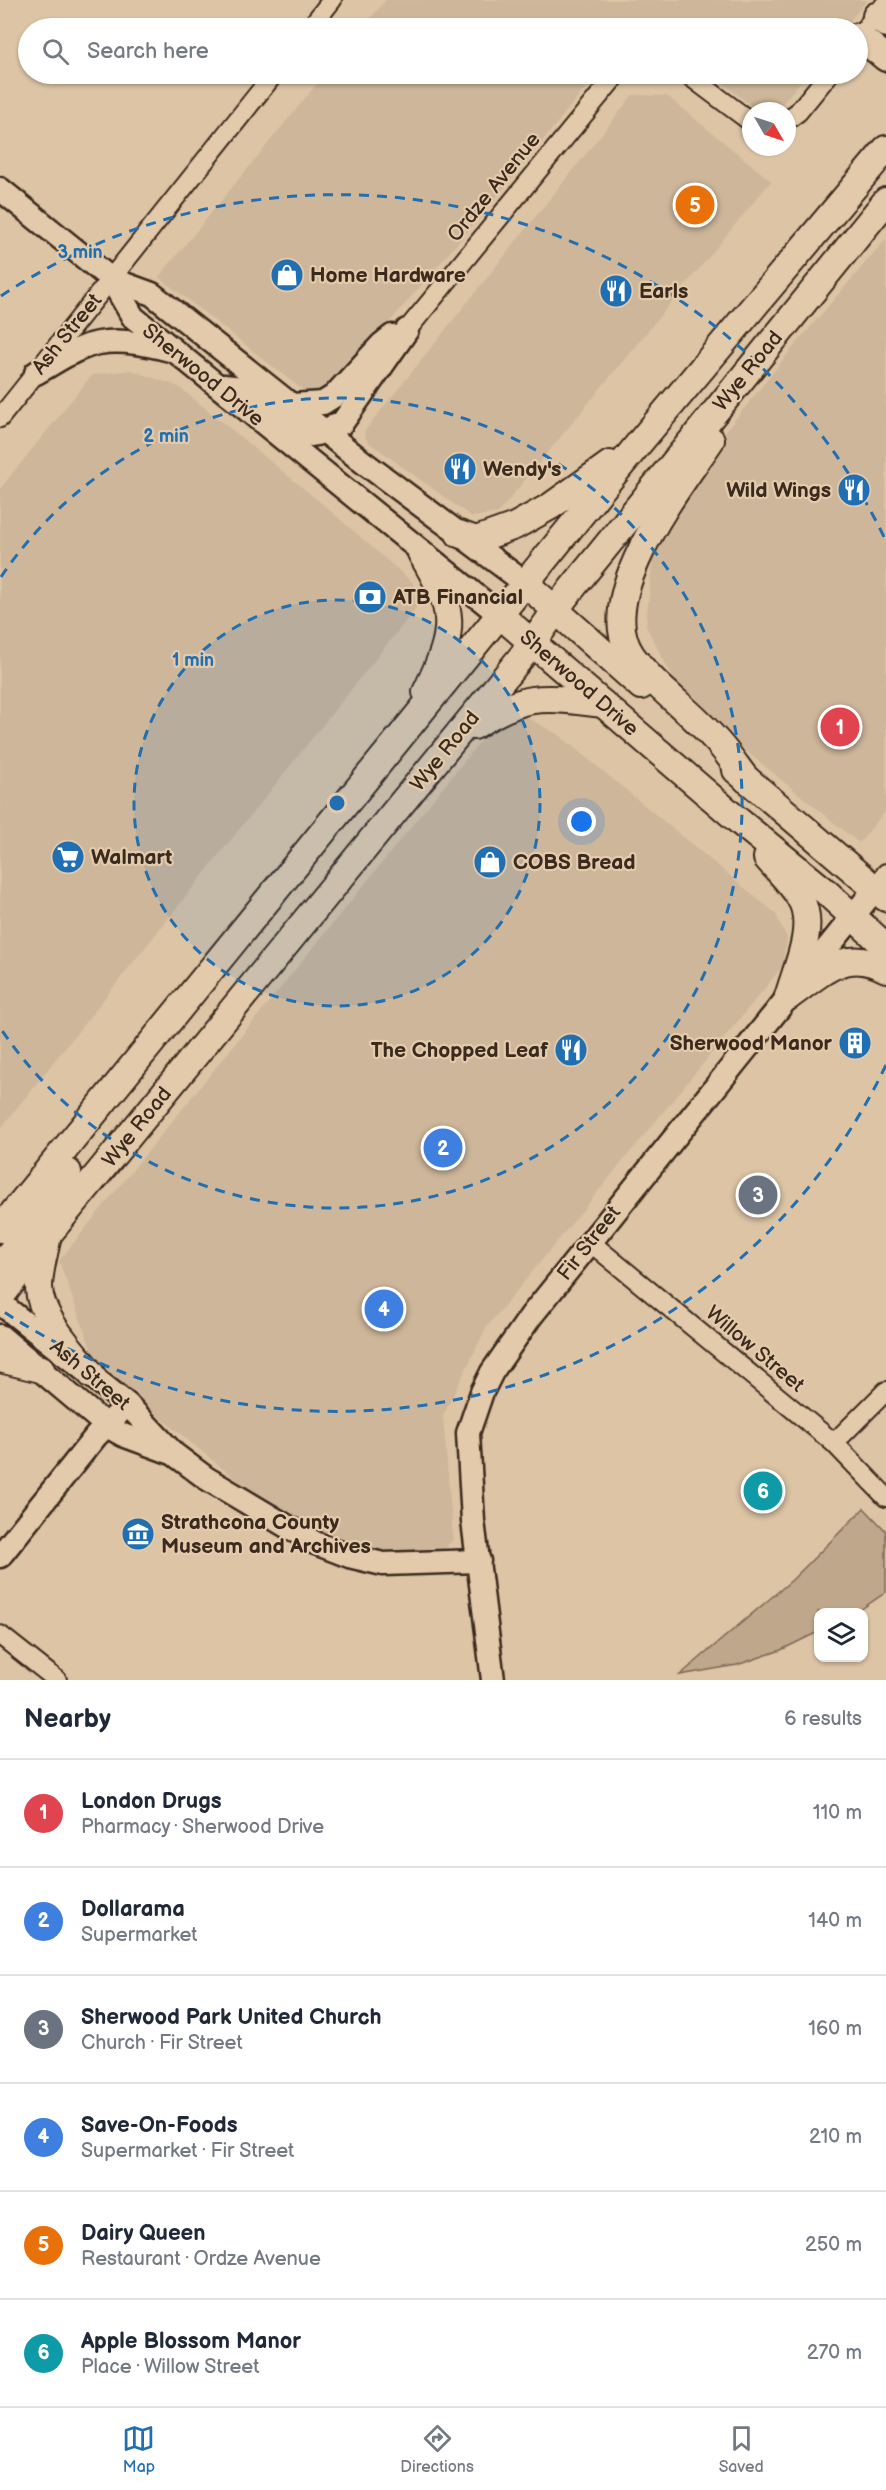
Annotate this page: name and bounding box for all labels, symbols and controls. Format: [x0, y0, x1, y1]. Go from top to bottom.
search box [18, 18, 868, 84]
icon: search [39, 35, 72, 68]
text: Search here [87, 38, 209, 65]
north arrow [742, 102, 796, 156]
street label: Ordze Avenue [442, 127, 546, 247]
pin: 5 [676, 182, 714, 228]
text: 3 min [57, 242, 103, 263]
shop icon: Home Hardware [269, 257, 305, 293]
place label: Home Hardware [310, 263, 466, 288]
restaurant icon: Earls [598, 273, 634, 309]
place label: Earls [639, 279, 688, 304]
street label: Ash Street [27, 288, 108, 380]
street label: Sherwood Drive [137, 318, 269, 432]
street label: Wye Road [708, 326, 788, 416]
text: 2 min [143, 426, 189, 447]
restaurant icon: Wendy's [442, 451, 478, 487]
place label: Wendy's [483, 457, 561, 482]
restaurant icon: Wild Wings [836, 472, 872, 508]
place label: Wild Wings [726, 478, 831, 503]
bank icon: ATB Financial [352, 579, 388, 615]
place label: ATB Financial [392, 585, 523, 610]
street label: Sherwood Drive [514, 625, 644, 741]
text: 1 min [172, 650, 214, 671]
pin: 1 [820, 704, 860, 750]
street label: Wye Road [405, 706, 485, 796]
centre of rings [327, 793, 347, 813]
your location [567, 807, 596, 836]
supermarket icon: Walmart [50, 839, 86, 875]
shop icon: COBS Bread [472, 844, 508, 880]
place label: Walmart [91, 845, 172, 870]
place label: COBS Bread [513, 850, 636, 875]
building icon: Sherwood Manor [837, 1025, 873, 1061]
place label: Sherwood Manor [670, 1031, 833, 1056]
restaurant icon: The Chopped Leaf [553, 1032, 589, 1068]
place label: The Chopped Leaf [371, 1038, 549, 1063]
street label: Wye Road [97, 1082, 177, 1172]
pin: 2 [424, 1126, 462, 1170]
pin: 3 [738, 1172, 777, 1218]
street label: Fir Street [552, 1200, 626, 1285]
pin: 4 [364, 1286, 404, 1332]
street label: Willow Street [701, 1301, 810, 1398]
street label: Ash Street [45, 1334, 136, 1416]
pin: 6 [744, 1468, 783, 1514]
place label: Strathcona County Museum and Archives [161, 1510, 371, 1559]
museum icon: Strathcona County Museum and Archives [120, 1516, 156, 1552]
map controls [814, 1608, 868, 1662]
button: layers [814, 1608, 868, 1662]
text: Nearby [24, 1704, 111, 1735]
text: 6 results [784, 1707, 862, 1731]
text: London Drugs [81, 1788, 221, 1815]
text: 1 [39, 1801, 48, 1825]
text: 110 m [813, 1801, 862, 1825]
text: Pharmacy · Sherwood Drive [81, 1815, 324, 1839]
text: Dollarama [81, 1896, 185, 1923]
text: 2 [38, 1909, 49, 1933]
text: 140 m [808, 1909, 862, 1933]
text: Supermarket [81, 1923, 197, 1947]
text: Sherwood Park United Church [81, 2004, 381, 2031]
text: 3 [38, 2017, 49, 2041]
text: 160 m [808, 2017, 862, 2041]
text: Church · Fir Street [81, 2031, 243, 2055]
text: Save-On-Foods [81, 2112, 237, 2139]
text: 4 [38, 2125, 49, 2149]
text: 210 m [809, 2125, 862, 2149]
text: Supermarket · Fir Street [81, 2139, 294, 2163]
text: Dairy Queen [81, 2220, 205, 2247]
text: 5 [38, 2233, 49, 2257]
text: 250 m [805, 2233, 862, 2257]
text: Restaurant · Ordze Avenue [81, 2247, 321, 2271]
text: Apple Blossom Manor [81, 2328, 301, 2355]
text: 6 [37, 2341, 50, 2365]
text: 270 m [807, 2341, 862, 2365]
text: Place · Willow Street [81, 2355, 259, 2379]
tab: Map [122, 2422, 155, 2477]
tab: Directions [400, 2422, 474, 2477]
tab: Saved [719, 2422, 764, 2477]

